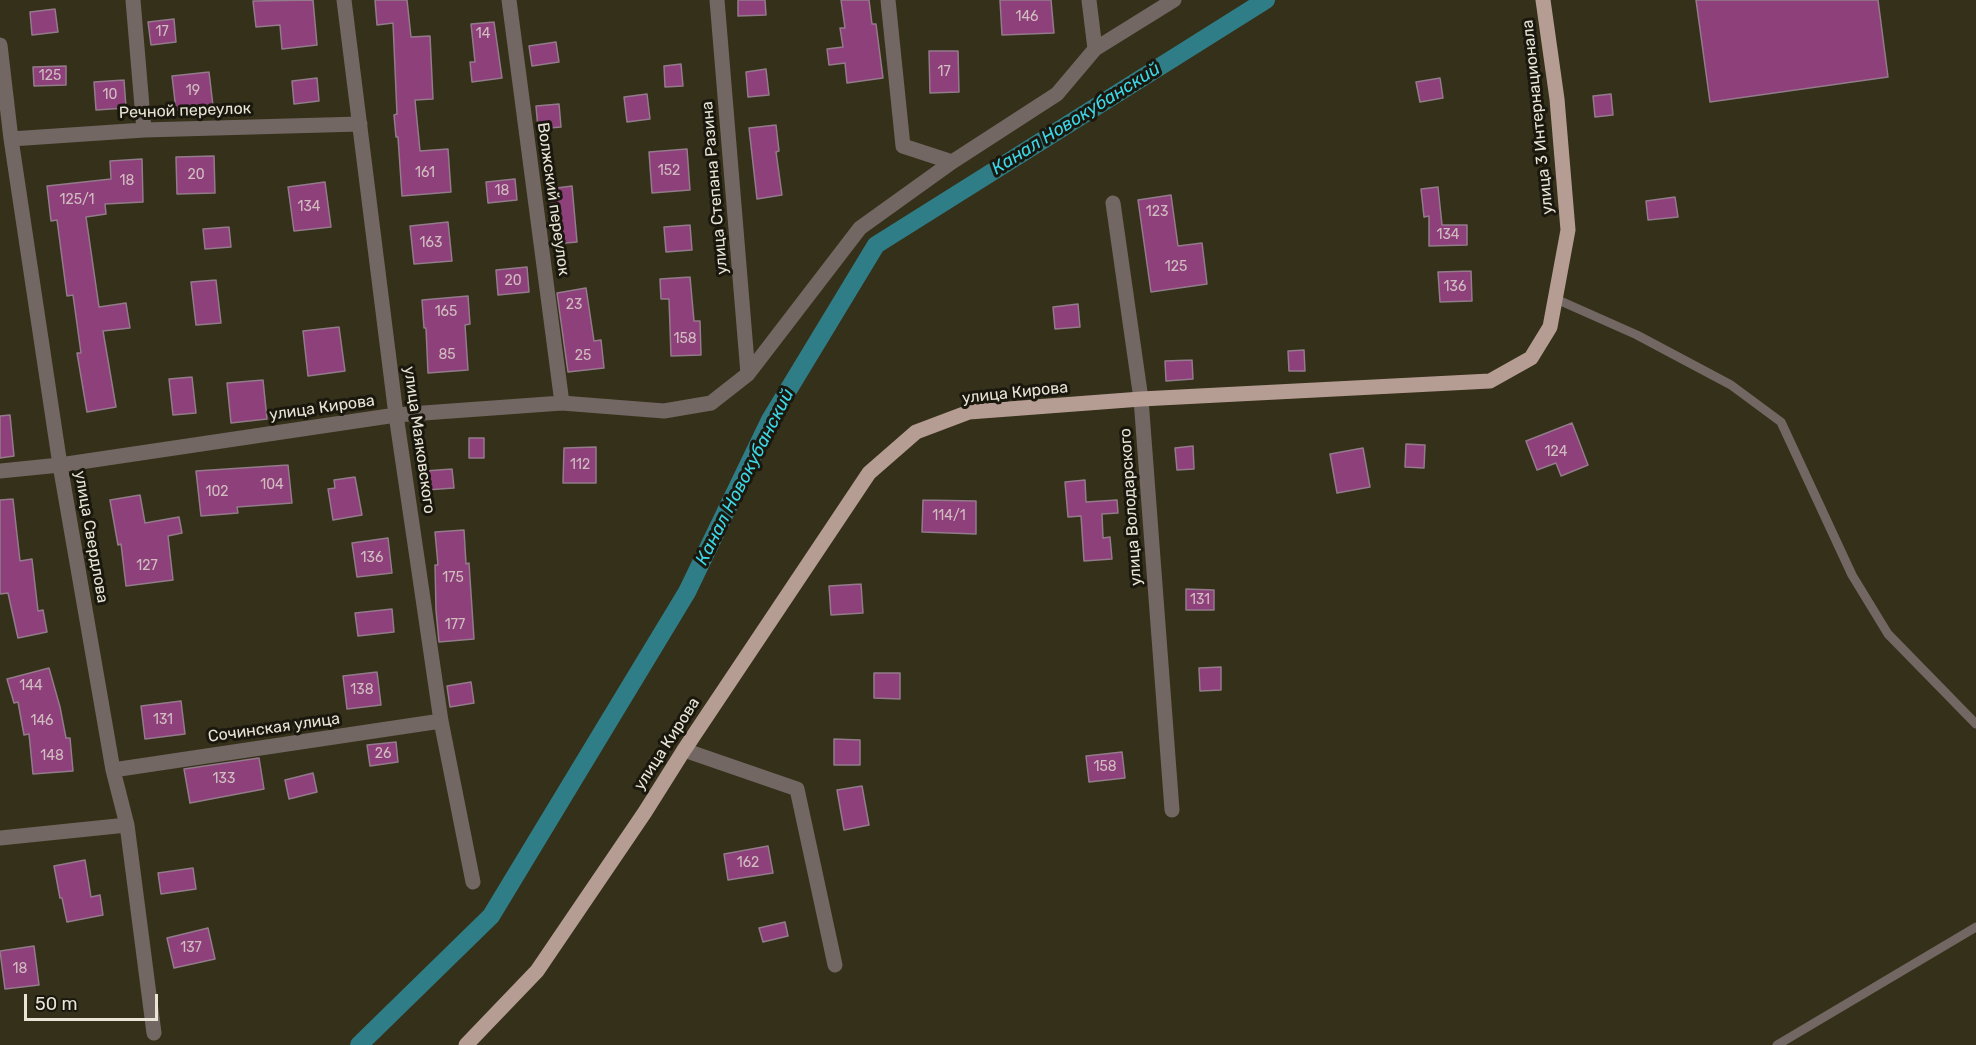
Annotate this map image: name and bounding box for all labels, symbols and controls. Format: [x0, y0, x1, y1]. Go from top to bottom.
house number: 146 [1015, 9, 1039, 25]
street label: улица 3 Интернационала [1518, 19, 1558, 215]
house number: 17 [155, 24, 169, 40]
house number: 14 [476, 26, 490, 42]
water label: Канал Новокубанский [988, 58, 1164, 180]
house number: 17 [937, 64, 951, 80]
house number: 125 [39, 68, 61, 84]
house number: 19 [186, 83, 200, 99]
house number: 10 [103, 87, 117, 103]
street label: Речной переулок [118, 99, 252, 123]
street label: улица Степана Разина [698, 100, 732, 276]
street label: Волжский переулок [533, 121, 573, 277]
house number: 152 [658, 163, 680, 179]
house number: 161 [415, 165, 435, 181]
house number: 20 [187, 167, 205, 183]
house number: 18 [120, 173, 134, 189]
house number: 18 [495, 183, 509, 199]
house number: 125/1 [59, 192, 95, 208]
house number: 134 [297, 199, 321, 215]
house number: 123 [1146, 204, 1168, 220]
house number: 134 [1436, 227, 1460, 243]
house number: 163 [420, 235, 442, 251]
house number: 125 [1165, 259, 1187, 275]
house number: 20 [504, 273, 522, 289]
house number: 136 [1444, 279, 1466, 295]
house number: 23 [566, 297, 582, 313]
house number: 165 [435, 304, 457, 320]
house number: 158 [673, 331, 697, 347]
house number: 85 [438, 347, 456, 363]
house number: 25 [575, 348, 591, 364]
street label: улица Маяковского [399, 365, 439, 515]
street label: улица Кирова [961, 378, 1069, 408]
water label: Канал Новокубанский [691, 385, 799, 569]
street label: улица Кирова [268, 391, 376, 425]
street label: улица Володарского [1116, 427, 1146, 587]
house number: 124 [1545, 444, 1567, 460]
house number: 112 [570, 457, 590, 473]
street label: улица Свердлова [70, 469, 112, 605]
house number: 104 [260, 477, 284, 493]
house number: 102 [205, 484, 229, 500]
house number: 114/1 [932, 508, 966, 524]
house number: 136 [361, 550, 383, 566]
house number: 127 [136, 558, 158, 574]
house number: 175 [442, 570, 464, 586]
house number: 131 [1190, 592, 1210, 608]
house number: 177 [445, 617, 465, 633]
house number: 144 [19, 678, 43, 694]
house number: 138 [350, 682, 374, 698]
street label: улица Кирова [630, 694, 704, 794]
street label: Сочинская улица [207, 709, 341, 747]
house number: 131 [153, 712, 173, 728]
house number: 146 [30, 713, 54, 729]
house number: 26 [375, 746, 391, 762]
house number: 148 [40, 748, 64, 764]
house number: 158 [1093, 759, 1117, 775]
house number: 133 [213, 771, 235, 787]
house number: 162 [737, 855, 759, 871]
house number: 137 [180, 940, 202, 956]
house number: 18 [13, 961, 27, 977]
scale bar [27, 982, 160, 1020]
text: 50 m [35, 993, 78, 1015]

